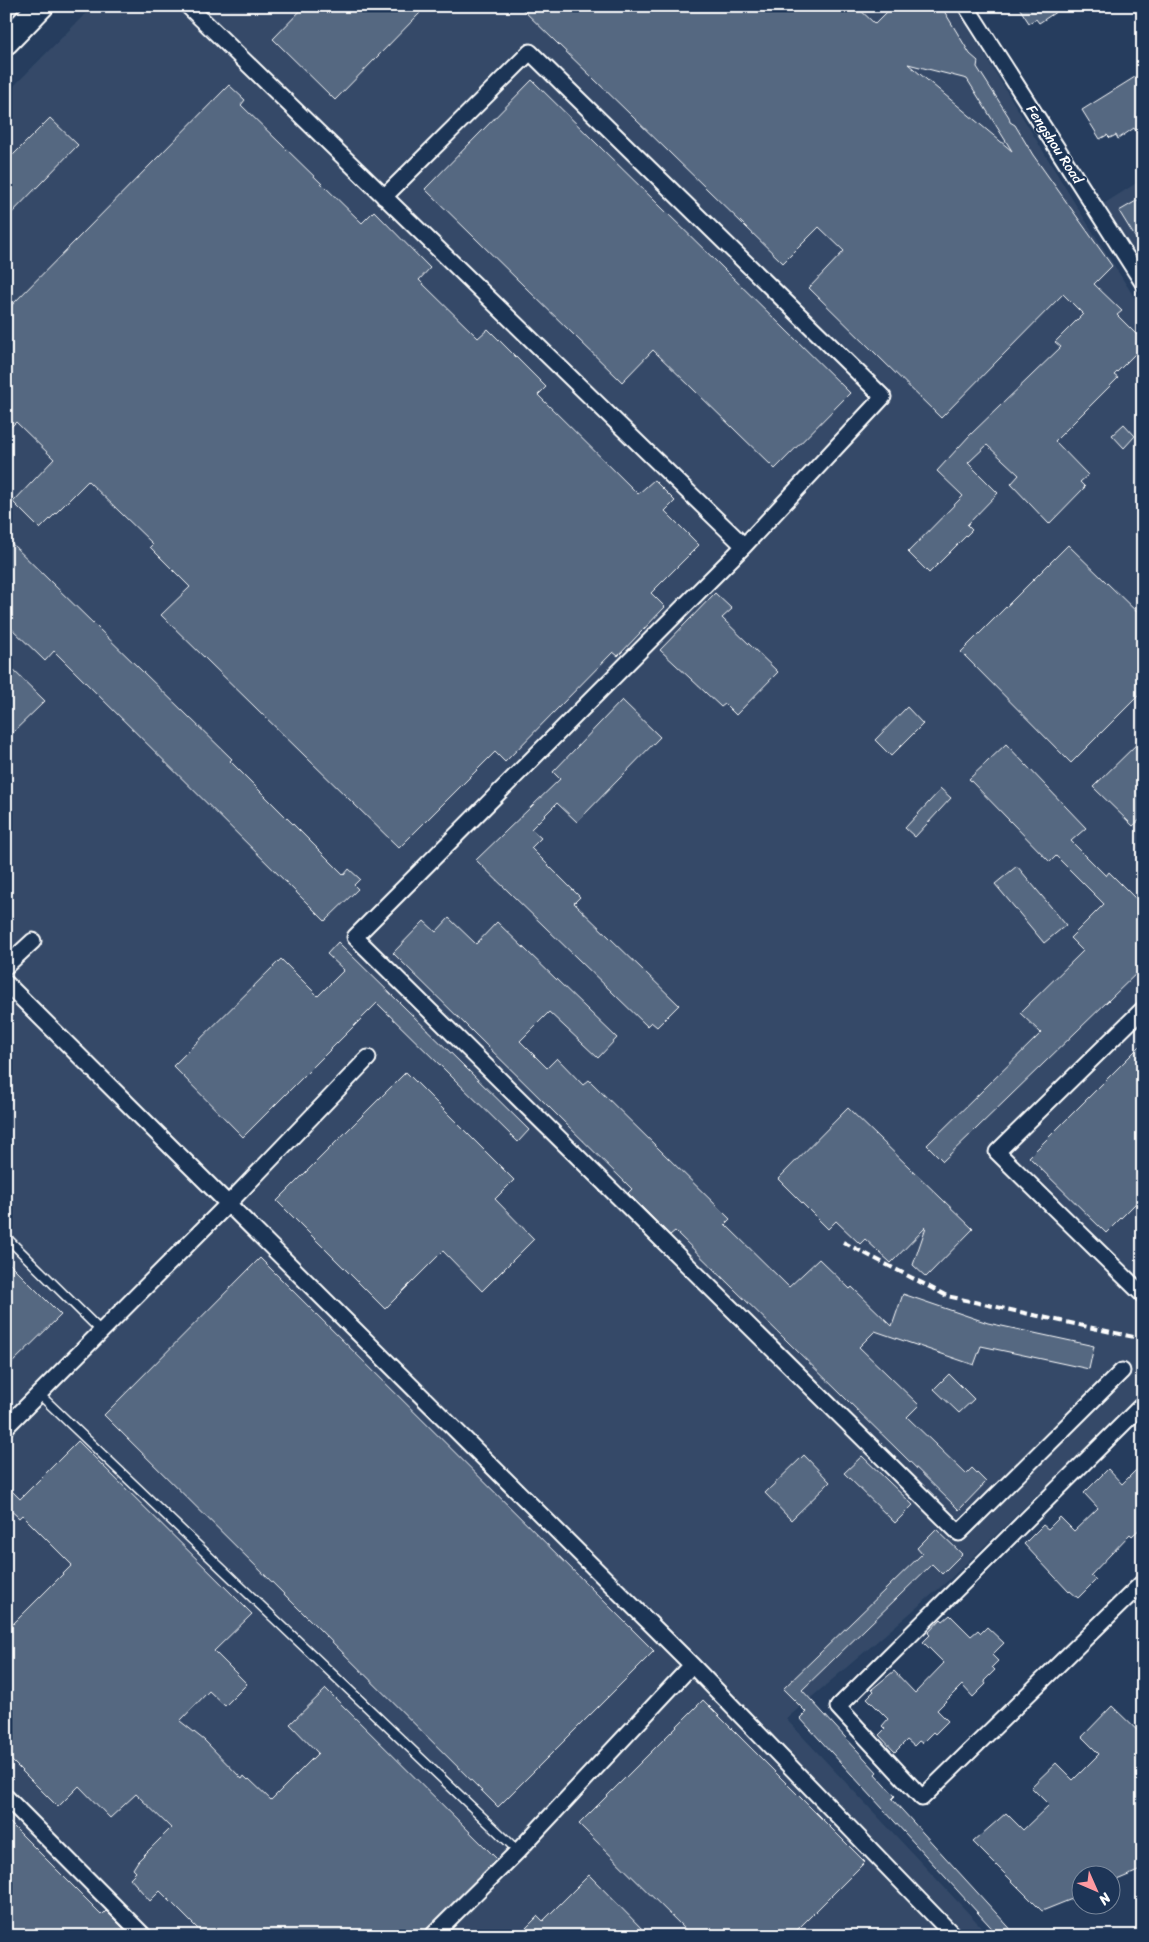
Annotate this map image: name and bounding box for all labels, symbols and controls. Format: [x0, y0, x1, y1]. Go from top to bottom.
street label: Fengshou Road [1019, 99, 1091, 191]
north arrow [1072, 1864, 1122, 1914]
text: N [1092, 1886, 1118, 1911]

